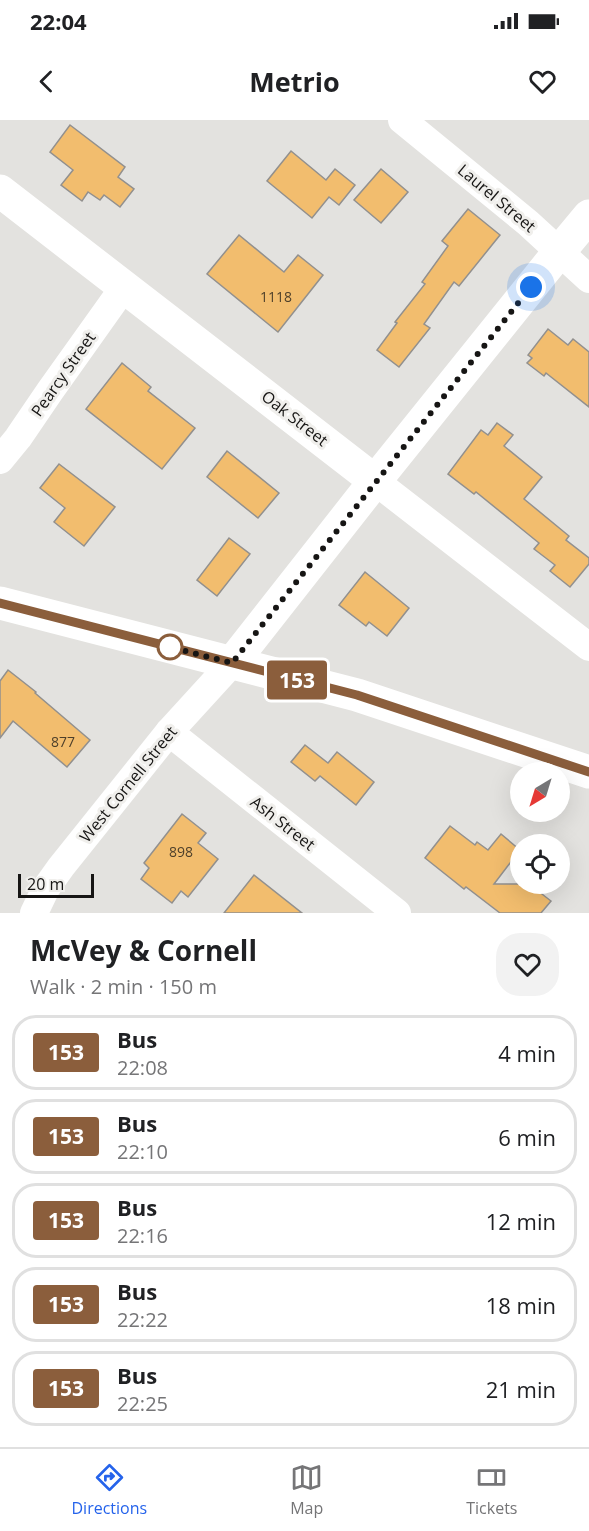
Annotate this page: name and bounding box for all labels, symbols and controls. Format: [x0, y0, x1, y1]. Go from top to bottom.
text: 22:04 [30, 6, 87, 36]
text: Metrio [249, 63, 340, 100]
icon: back [30, 65, 63, 98]
icon: heart [526, 65, 559, 98]
street label: Laurel Street [453, 159, 541, 237]
your location [516, 272, 546, 302]
house number: 1118 [260, 287, 292, 306]
street label: Pearcy Street [26, 327, 100, 421]
street label: Oak Street [257, 385, 333, 451]
unlabelled marker [157, 634, 183, 660]
line badge: 153 [262, 660, 332, 700]
text: 153 [279, 666, 315, 694]
street label: West Cornell Street [74, 721, 182, 847]
house number: 877 [51, 732, 75, 751]
north arrow [510, 762, 570, 822]
map controls [510, 762, 570, 894]
street label: Ash Street [246, 791, 320, 855]
button: locate [510, 834, 570, 894]
house number: 898 [169, 842, 193, 861]
scale bar [18, 871, 94, 898]
text: 20 m [27, 873, 64, 895]
text: McVey & Cornell [30, 931, 257, 969]
button: heart [496, 933, 559, 996]
text: Walk · 2 min · 150 m [30, 973, 217, 1000]
text: Bus [117, 1024, 157, 1054]
text: 153 [48, 1038, 84, 1066]
text: 4 min [498, 1038, 556, 1068]
text: 22:08 [117, 1054, 168, 1081]
text: Bus [117, 1108, 157, 1138]
text: 153 [48, 1122, 84, 1150]
text: 6 min [498, 1122, 556, 1152]
text: 22:10 [117, 1138, 168, 1165]
text: Bus [117, 1192, 157, 1222]
text: 153 [48, 1206, 84, 1234]
text: 12 min [486, 1206, 556, 1236]
text: 22:16 [117, 1222, 168, 1249]
text: Bus [117, 1276, 157, 1306]
text: 153 [48, 1290, 84, 1318]
text: 18 min [486, 1290, 556, 1320]
text: 22:22 [117, 1306, 168, 1333]
text: Bus [117, 1360, 157, 1390]
text: 153 [48, 1374, 84, 1402]
text: 21 min [486, 1374, 556, 1404]
text: 22:25 [117, 1390, 168, 1417]
tab: Directions [72, 1461, 147, 1519]
tab: Map [290, 1461, 323, 1519]
tab: Tickets [466, 1461, 517, 1519]

